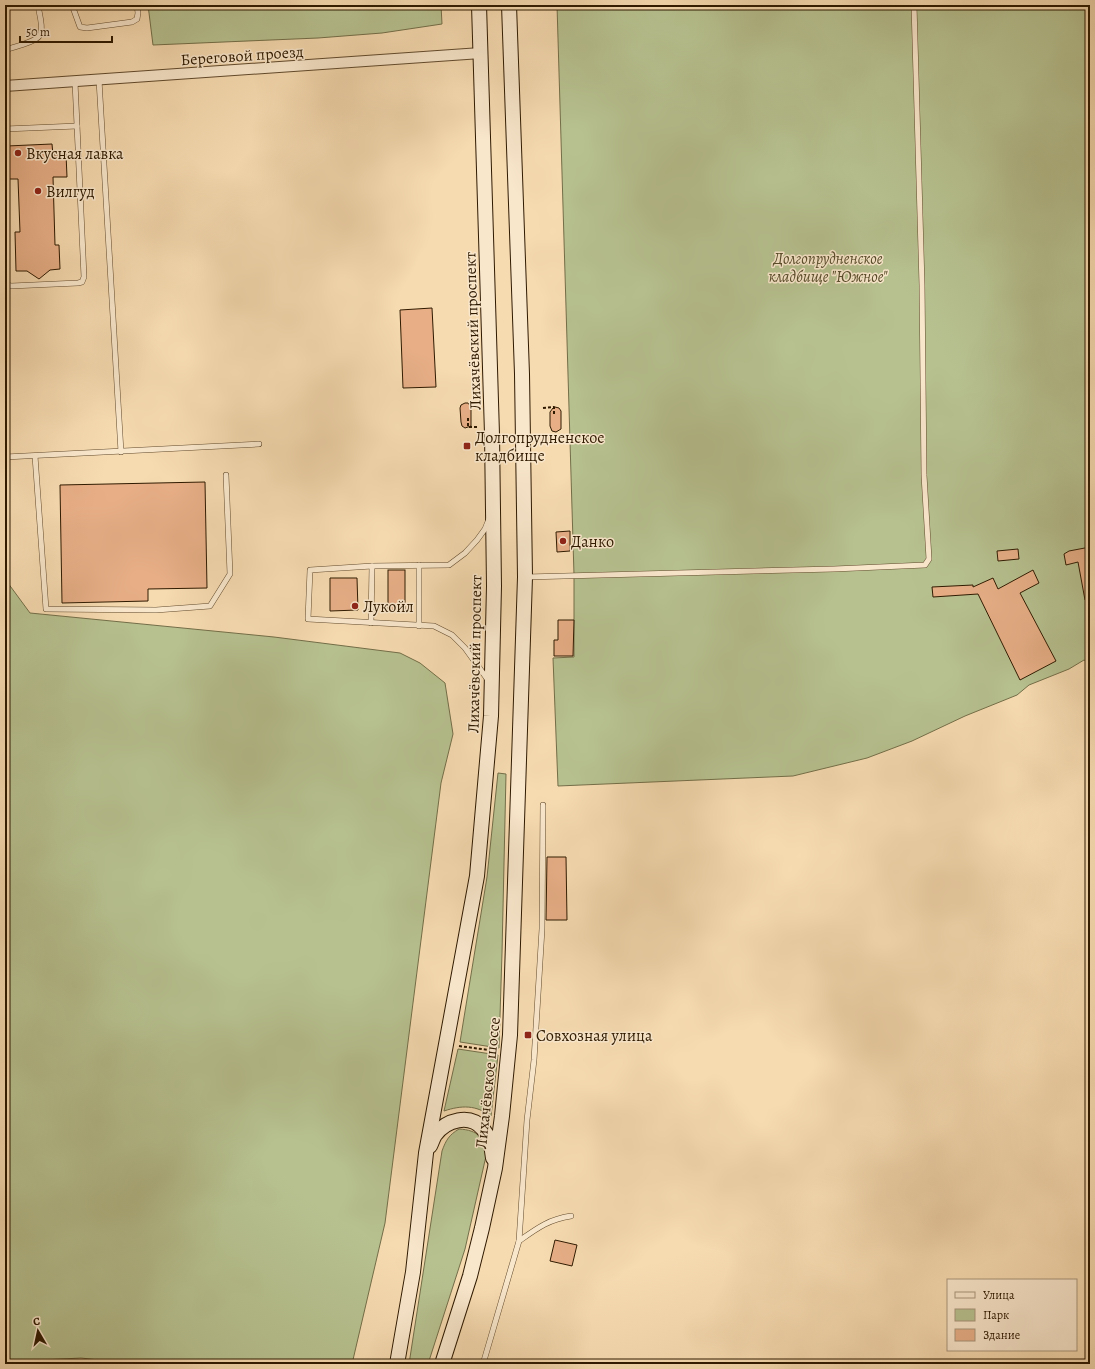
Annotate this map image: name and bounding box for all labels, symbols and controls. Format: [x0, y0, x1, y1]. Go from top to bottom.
scale bar [20, 18, 112, 44]
text: 50 m [26, 24, 50, 40]
street label: Береговой проезд [180, 41, 304, 71]
place label: Вкусная лавка [26, 143, 124, 165]
marker: Вкусная лавка [13, 148, 23, 158]
place label: Вилгуд [46, 181, 95, 203]
marker: Вилгуд [33, 186, 43, 196]
park label: Долгопрудненское кладбище "Южное" [769, 248, 888, 288]
street label: Лихачёвский проспект [459, 251, 487, 411]
place label: Долгопрудненское кладбище [475, 427, 605, 467]
marker: Долгопрудненское кладбище [462, 441, 472, 451]
place label: Данко [571, 531, 614, 553]
marker: Данко [558, 536, 568, 546]
street label: Лихачёвский проспект [463, 575, 487, 733]
place label: Лукойл [363, 596, 414, 618]
marker: Лукойл [350, 601, 360, 611]
street label: Лихачёвское шоссе [470, 1016, 506, 1150]
place label: Совхозная улица [536, 1025, 653, 1047]
marker: Совхозная улица [523, 1030, 533, 1040]
legend [947, 1279, 1077, 1351]
text: Улица [983, 1287, 1015, 1303]
text: Парк [983, 1307, 1009, 1323]
north arrow [18, 1311, 58, 1351]
text: С [32, 1314, 41, 1330]
text: Здание [983, 1327, 1020, 1343]

